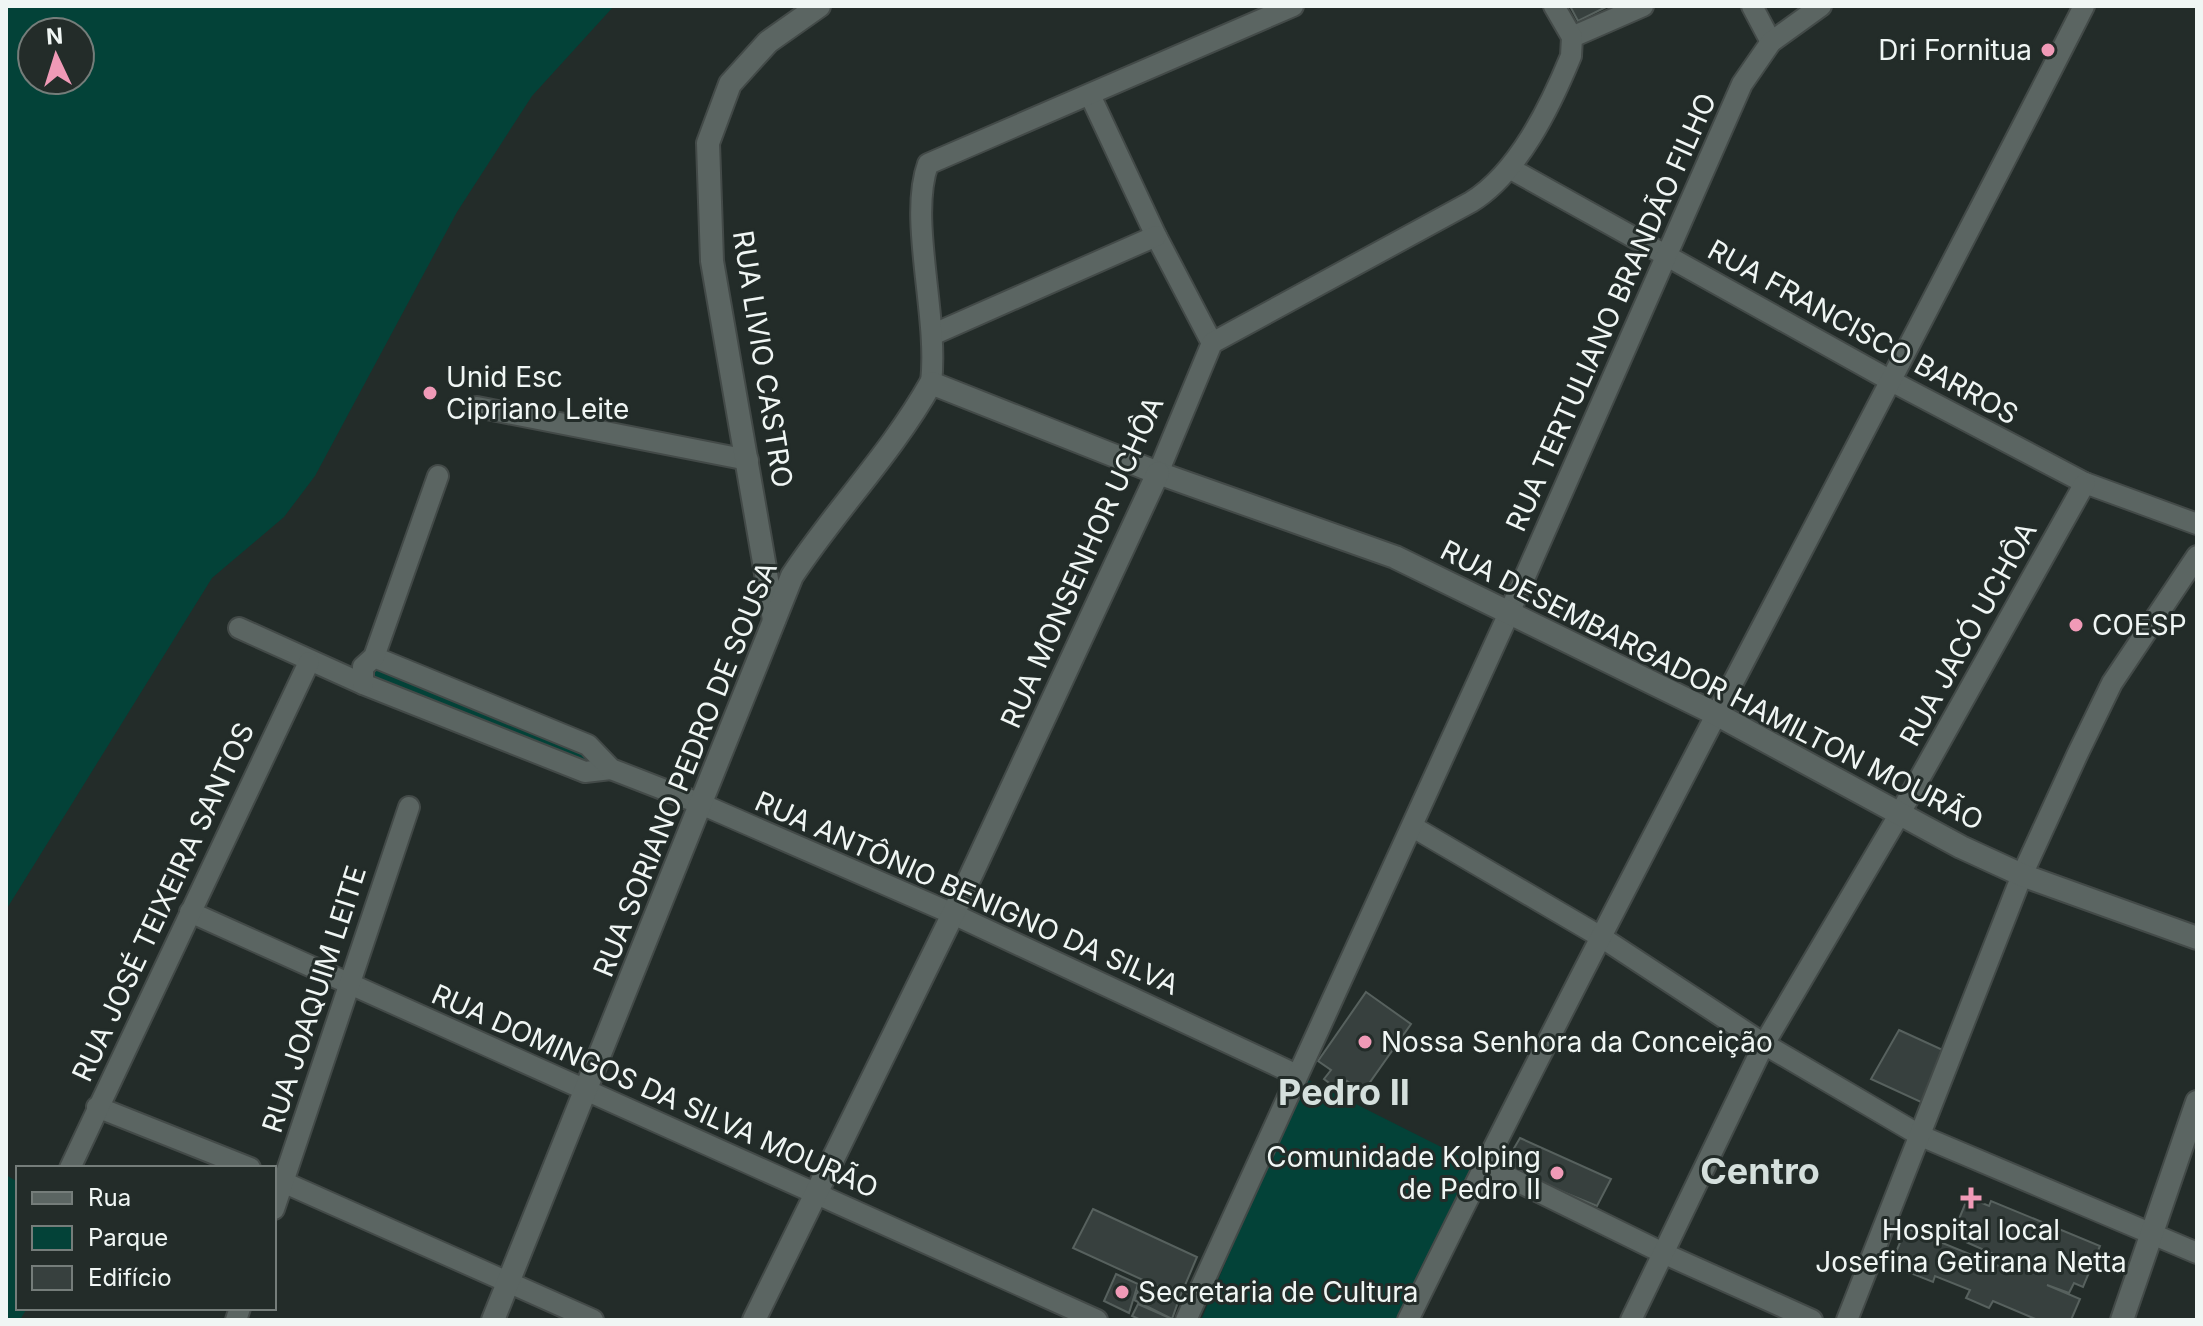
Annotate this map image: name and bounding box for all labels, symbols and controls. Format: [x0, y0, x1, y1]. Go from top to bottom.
north arrow [16, 16, 96, 96]
text: N [45, 22, 64, 50]
place label: Dri Fornitua [1878, 33, 2032, 67]
marker: Dri Fornitua [2039, 41, 2057, 59]
street label: RUA TERTULIANO BRANDÃO FILHO [1499, 88, 1723, 536]
street label: RUA LIVIO CASTRO [726, 228, 800, 490]
street label: RUA FRANCISCO BARROS [1702, 232, 2024, 432]
place label: Unid Esc Cipriano Leite [446, 360, 629, 426]
marker: Unid Esc Cipriano Leite [421, 384, 439, 402]
street label: RUA MONSENHOR UCHÔA [993, 391, 1171, 733]
street label: RUA JACÓ UCHÔA [1892, 516, 2044, 752]
street label: RUA DESEMBARGADOR HAMILTON MOURÃO [1435, 533, 1989, 837]
street label: RUA SORIANO PEDRO DE SOUSA [586, 556, 784, 982]
place label: COESP [2092, 608, 2187, 642]
marker: COESP [2067, 616, 2085, 634]
street label: RUA JOSÉ TEIXEIRA SANTOS [64, 717, 261, 1087]
street label: RUA ANTÔNIO BENIGNO DA SILVA [750, 784, 1184, 1002]
street label: RUA JOAQUIM LEITE [255, 861, 373, 1137]
street label: RUA DOMINGOS DA SILVA MOURÃO [427, 977, 883, 1205]
place label: Nossa Senhora da Conceição [1381, 1025, 1773, 1059]
marker: Nossa Senhora da Conceição [1356, 1033, 1374, 1051]
district label: Pedro II [1278, 1070, 1410, 1114]
place label: Comunidade Kolping de Pedro II [1266, 1140, 1541, 1206]
district label: Centro [1700, 1149, 1820, 1193]
marker: Comunidade Kolping de Pedro II [1548, 1164, 1566, 1182]
legend [16, 1166, 276, 1310]
text: Rua [88, 1183, 131, 1212]
marker: Hospital local Josefina Getirana Netta [1960, 1187, 1982, 1209]
place label: Hospital local Josefina Getirana Netta [1815, 1213, 2127, 1279]
text: Parque [88, 1223, 168, 1252]
text: Edifício [88, 1263, 172, 1292]
place label: Secretaria de Cultura [1138, 1275, 1419, 1309]
marker: Secretaria de Cultura [1113, 1283, 1131, 1301]

